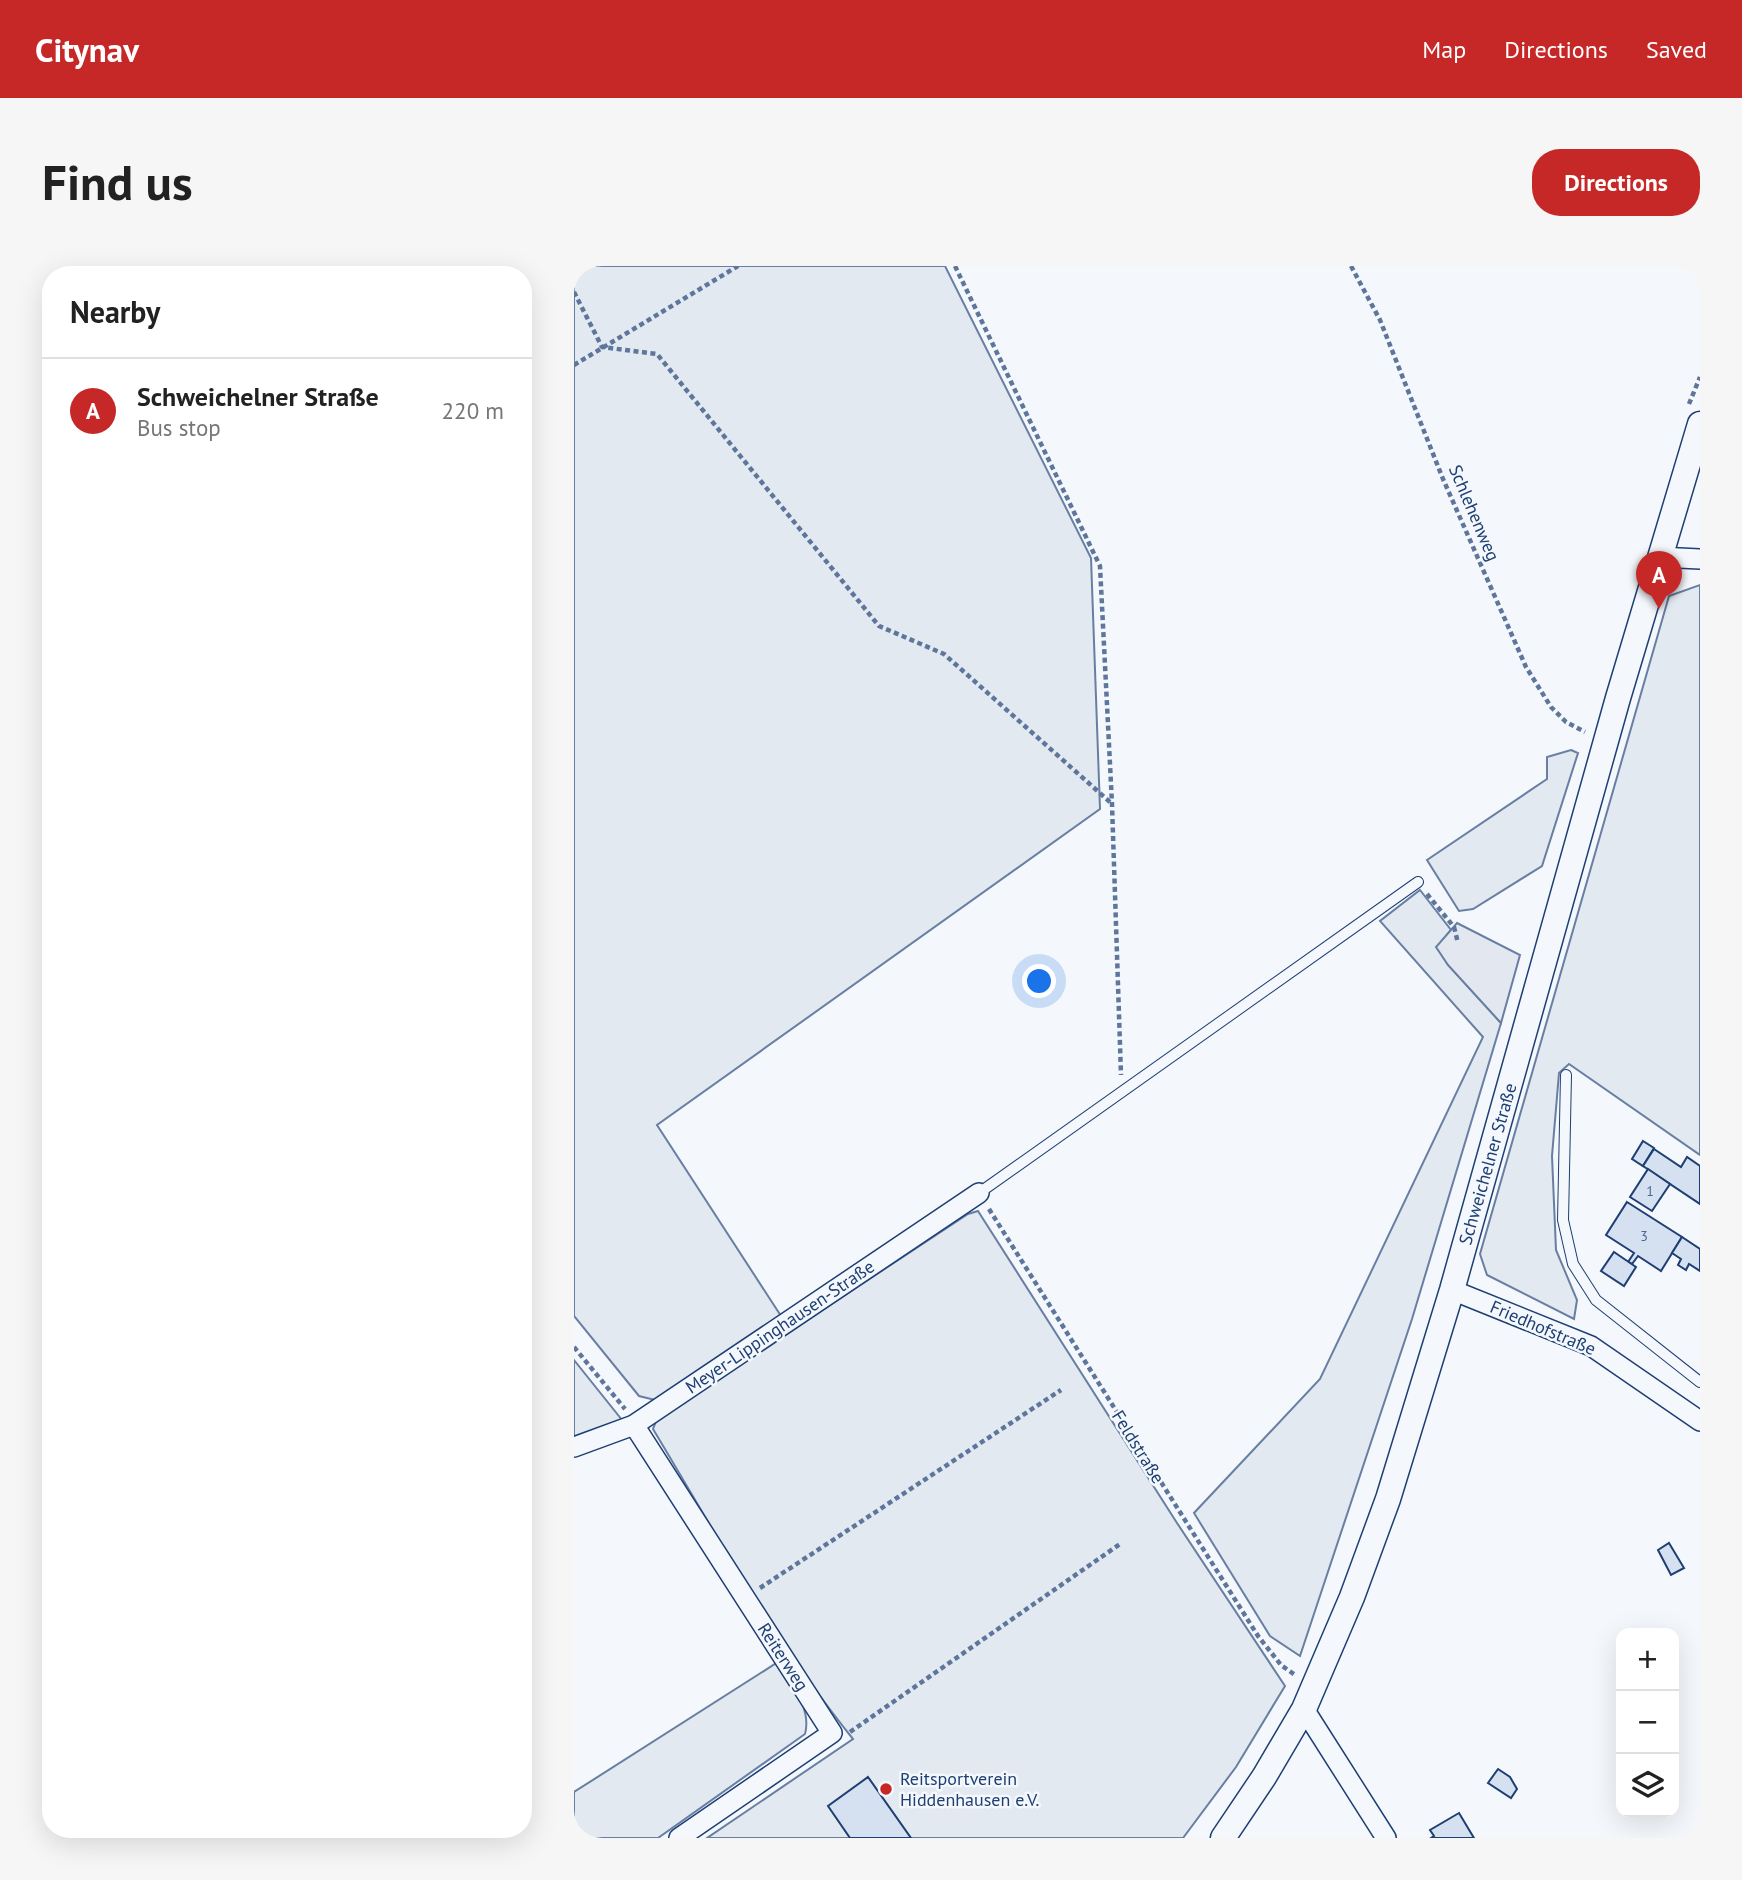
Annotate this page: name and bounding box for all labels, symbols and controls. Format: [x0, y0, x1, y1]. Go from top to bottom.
text: Citynav [35, 28, 139, 71]
text: Map [1422, 34, 1466, 65]
text: Directions [1504, 34, 1608, 65]
text: Saved [1646, 34, 1707, 65]
button: Directions [1532, 149, 1700, 216]
text: Find us [42, 150, 193, 214]
text: Nearby [70, 292, 160, 331]
text: Schweichelner Straße [137, 380, 379, 413]
text: A [86, 396, 100, 425]
text: 220 m [442, 396, 504, 425]
text: Bus stop [137, 413, 221, 442]
street label: Schlehenweg [1444, 461, 1505, 564]
pin: A [1636, 551, 1682, 609]
your location [1022, 964, 1056, 998]
street label: Schweichelner Straße [1453, 1080, 1522, 1247]
house number: 1 [1646, 1182, 1654, 1200]
house number: 3 [1640, 1227, 1648, 1245]
street label: Meyer-Lippinghausen-Straße [681, 1255, 879, 1398]
street label: Friedhofstraße [1487, 1295, 1600, 1360]
street label: Feldstraße [1107, 1406, 1170, 1488]
street label: Reiterweg [753, 1618, 814, 1695]
map controls [1616, 1628, 1679, 1817]
button: + [1616, 1628, 1679, 1691]
button: − [1616, 1691, 1679, 1754]
button: layers [1616, 1754, 1679, 1817]
place label: Reitsportverein Hiddenhausen e.V. [900, 1767, 1039, 1811]
marker: Reitsportverein Hiddenhausen e.V. [878, 1781, 894, 1797]

